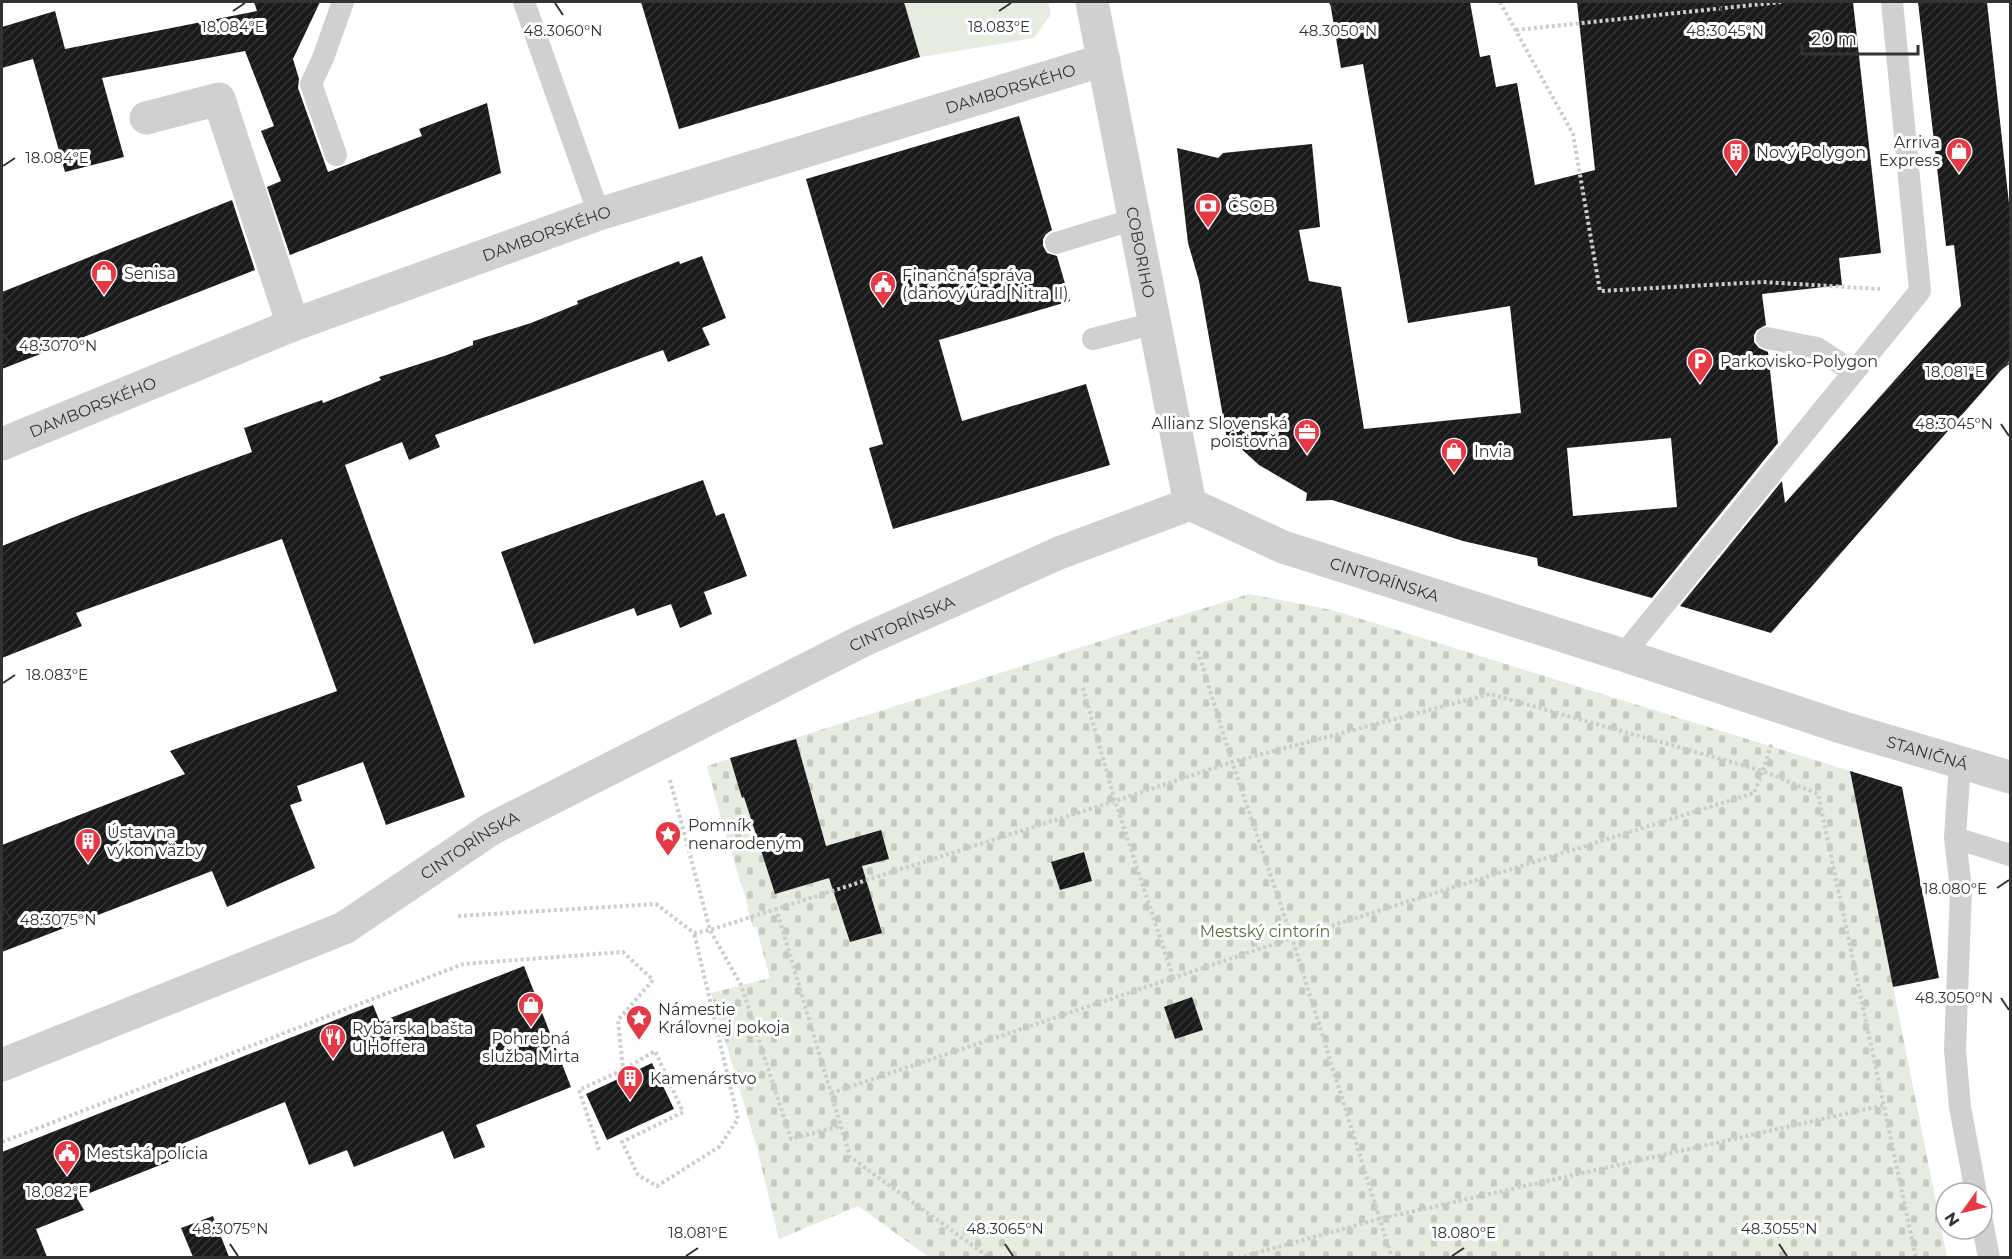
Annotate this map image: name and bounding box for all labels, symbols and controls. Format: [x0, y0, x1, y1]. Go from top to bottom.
text: 18.084°E [201, 17, 265, 36]
text: 18.083°E [968, 17, 1030, 36]
scale bar [1802, 18, 1918, 56]
text: 48.3060°N [523, 21, 603, 40]
text: 48.3050°N [1299, 21, 1377, 40]
text: 48.3045°N [1686, 21, 1764, 40]
text: 20 m [1811, 28, 1857, 50]
street label: DAMBORSKÉHO [943, 60, 1078, 117]
place label: Arriva Express [1879, 133, 1940, 170]
shop icon: Arriva Express [1944, 136, 1974, 174]
building icon: Nový Polygon [1721, 137, 1751, 175]
place label: Nový Polygon [1756, 143, 1866, 162]
text: 18.084°E [25, 148, 89, 167]
bank icon: ČSOB [1193, 191, 1223, 229]
place label: ČSOB [1228, 197, 1275, 216]
street label: DAMBORSKÉHO [480, 201, 613, 265]
street label: COBORIHO [1123, 205, 1159, 300]
shop icon: Senisa [89, 258, 119, 296]
place label: Senisa [124, 264, 176, 283]
place label: Finančná správa (daňový úrad Nitra II) [902, 266, 1069, 303]
public building icon: Finančná správa (daňový úrad Nitra II) [868, 269, 898, 307]
text: 48.3070°N [19, 336, 97, 355]
parking icon: Parkovisko-Polygon [1685, 346, 1715, 384]
place label: Parkovisko-Polygon [1720, 352, 1878, 371]
text: 18.081°E [1925, 362, 1985, 381]
street label: DAMBORSKÉHO [26, 373, 159, 441]
place label: Allianz Slovenská poisťovňa [1151, 414, 1288, 451]
text: 48.3045°N [1915, 414, 1993, 433]
office icon: Allianz Slovenská poisťovňa [1292, 417, 1322, 455]
shop icon: Invia [1439, 436, 1469, 474]
place label: Invia [1474, 442, 1512, 461]
street label: CINTORÍNSKA [1327, 553, 1442, 606]
street label: CINTORÍNSKA [846, 591, 958, 655]
text: 18.083°E [26, 665, 88, 684]
street label: STANIČNÁ [1885, 732, 1971, 774]
street label: CINTORÍNSKA [417, 807, 523, 883]
place label: Pomník nenarodeným [688, 816, 802, 853]
place icon: Pomník nenarodeným [653, 819, 683, 857]
place label: Ústav na výkon väzby [107, 823, 204, 860]
building icon: Ústav na výkon väzby [73, 826, 103, 864]
text: 18.080°E [1923, 879, 1987, 898]
text: 48.3075°N [20, 910, 96, 929]
park label: Mestský cintorín [1200, 922, 1330, 941]
text: 48.3050°N [1915, 988, 1993, 1007]
shop icon: Pohrebná služba Mirta [516, 990, 546, 1028]
place label: Námestie Kráľovnej pokoja [658, 1000, 790, 1037]
place icon: Námestie Kráľovnej pokoja [624, 1003, 654, 1041]
place label: Rybárska bašta u Hoffera [352, 1019, 473, 1056]
restaurant icon: Rybárska bašta u Hoffera [318, 1022, 348, 1060]
place label: Pohrebná služba Mirta [482, 1029, 580, 1066]
building icon: Kamenárstvo [615, 1063, 645, 1101]
place label: Kamenárstvo [650, 1069, 756, 1088]
public building icon: Mestská polícia [52, 1138, 82, 1176]
place label: Mestská polícia [86, 1144, 208, 1163]
north arrow [1934, 1181, 1994, 1241]
text: 18.082°E [26, 1182, 88, 1201]
text: N [1940, 1208, 1963, 1230]
text: 48.3075°N [192, 1219, 268, 1238]
text: 48.3065°N [966, 1219, 1044, 1238]
text: 48.3055°N [1741, 1219, 1817, 1238]
text: 18.081°E [668, 1223, 728, 1242]
text: 18.080°E [1432, 1223, 1496, 1242]

